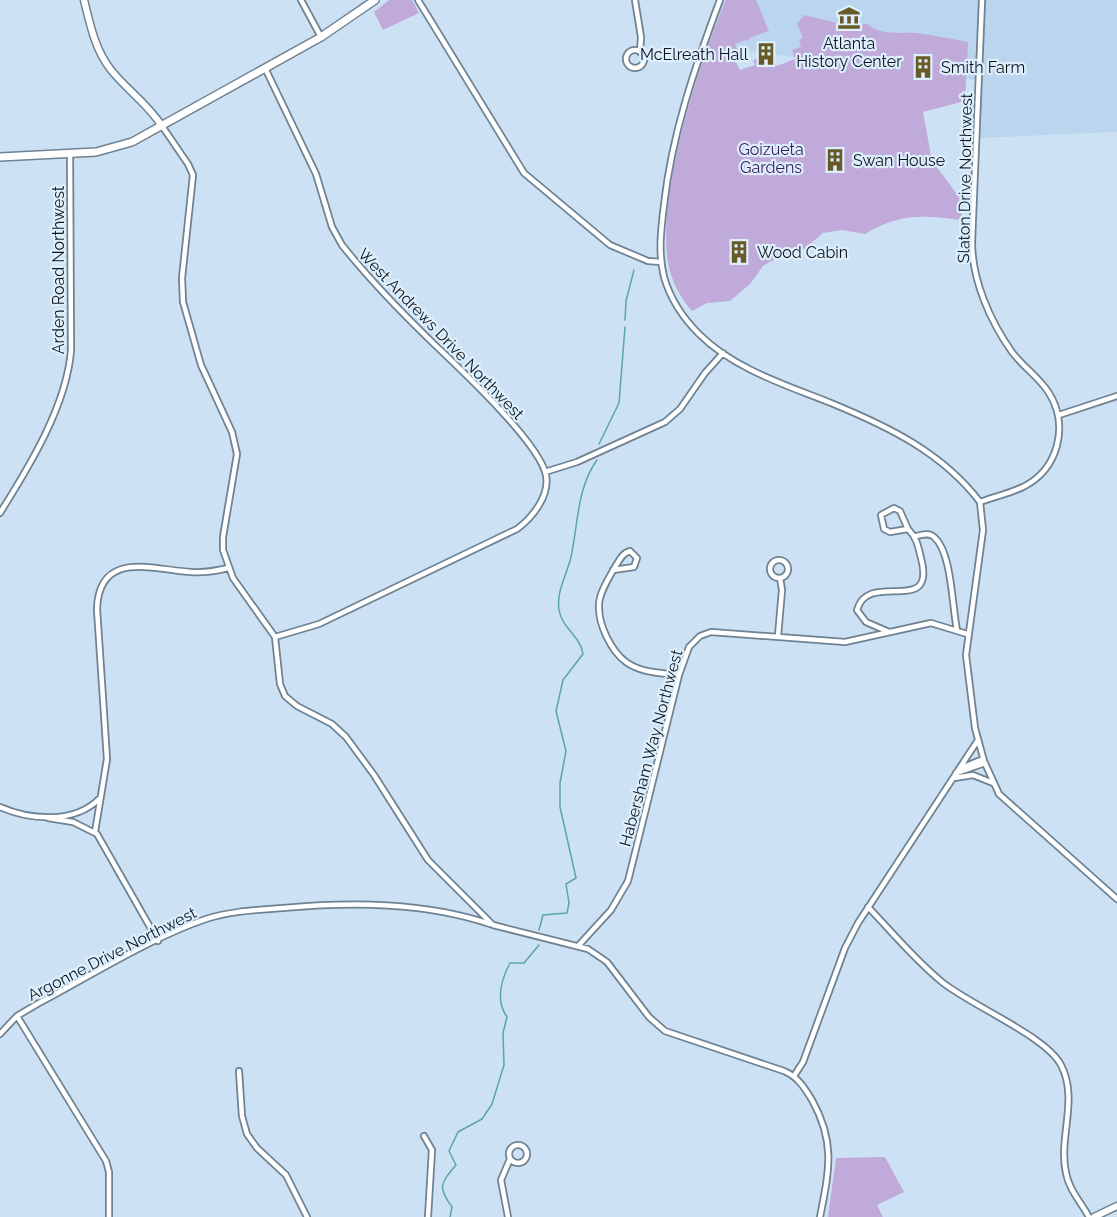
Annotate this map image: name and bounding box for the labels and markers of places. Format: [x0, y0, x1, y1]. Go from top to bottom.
museum icon: Atlanta History Center [836, 5, 862, 31]
place label: Atlanta History Center [796, 34, 902, 71]
building icon: McElreath Hall [753, 41, 779, 67]
place label: McElreath Hall [640, 45, 749, 64]
building icon: Smith Farm [910, 54, 936, 80]
place label: Smith Farm [941, 58, 1025, 77]
building icon: Swan House [822, 147, 848, 173]
place label: Swan House [853, 151, 945, 170]
building icon: Wood Cabin [726, 239, 752, 265]
place label: Wood Cabin [757, 243, 848, 262]

